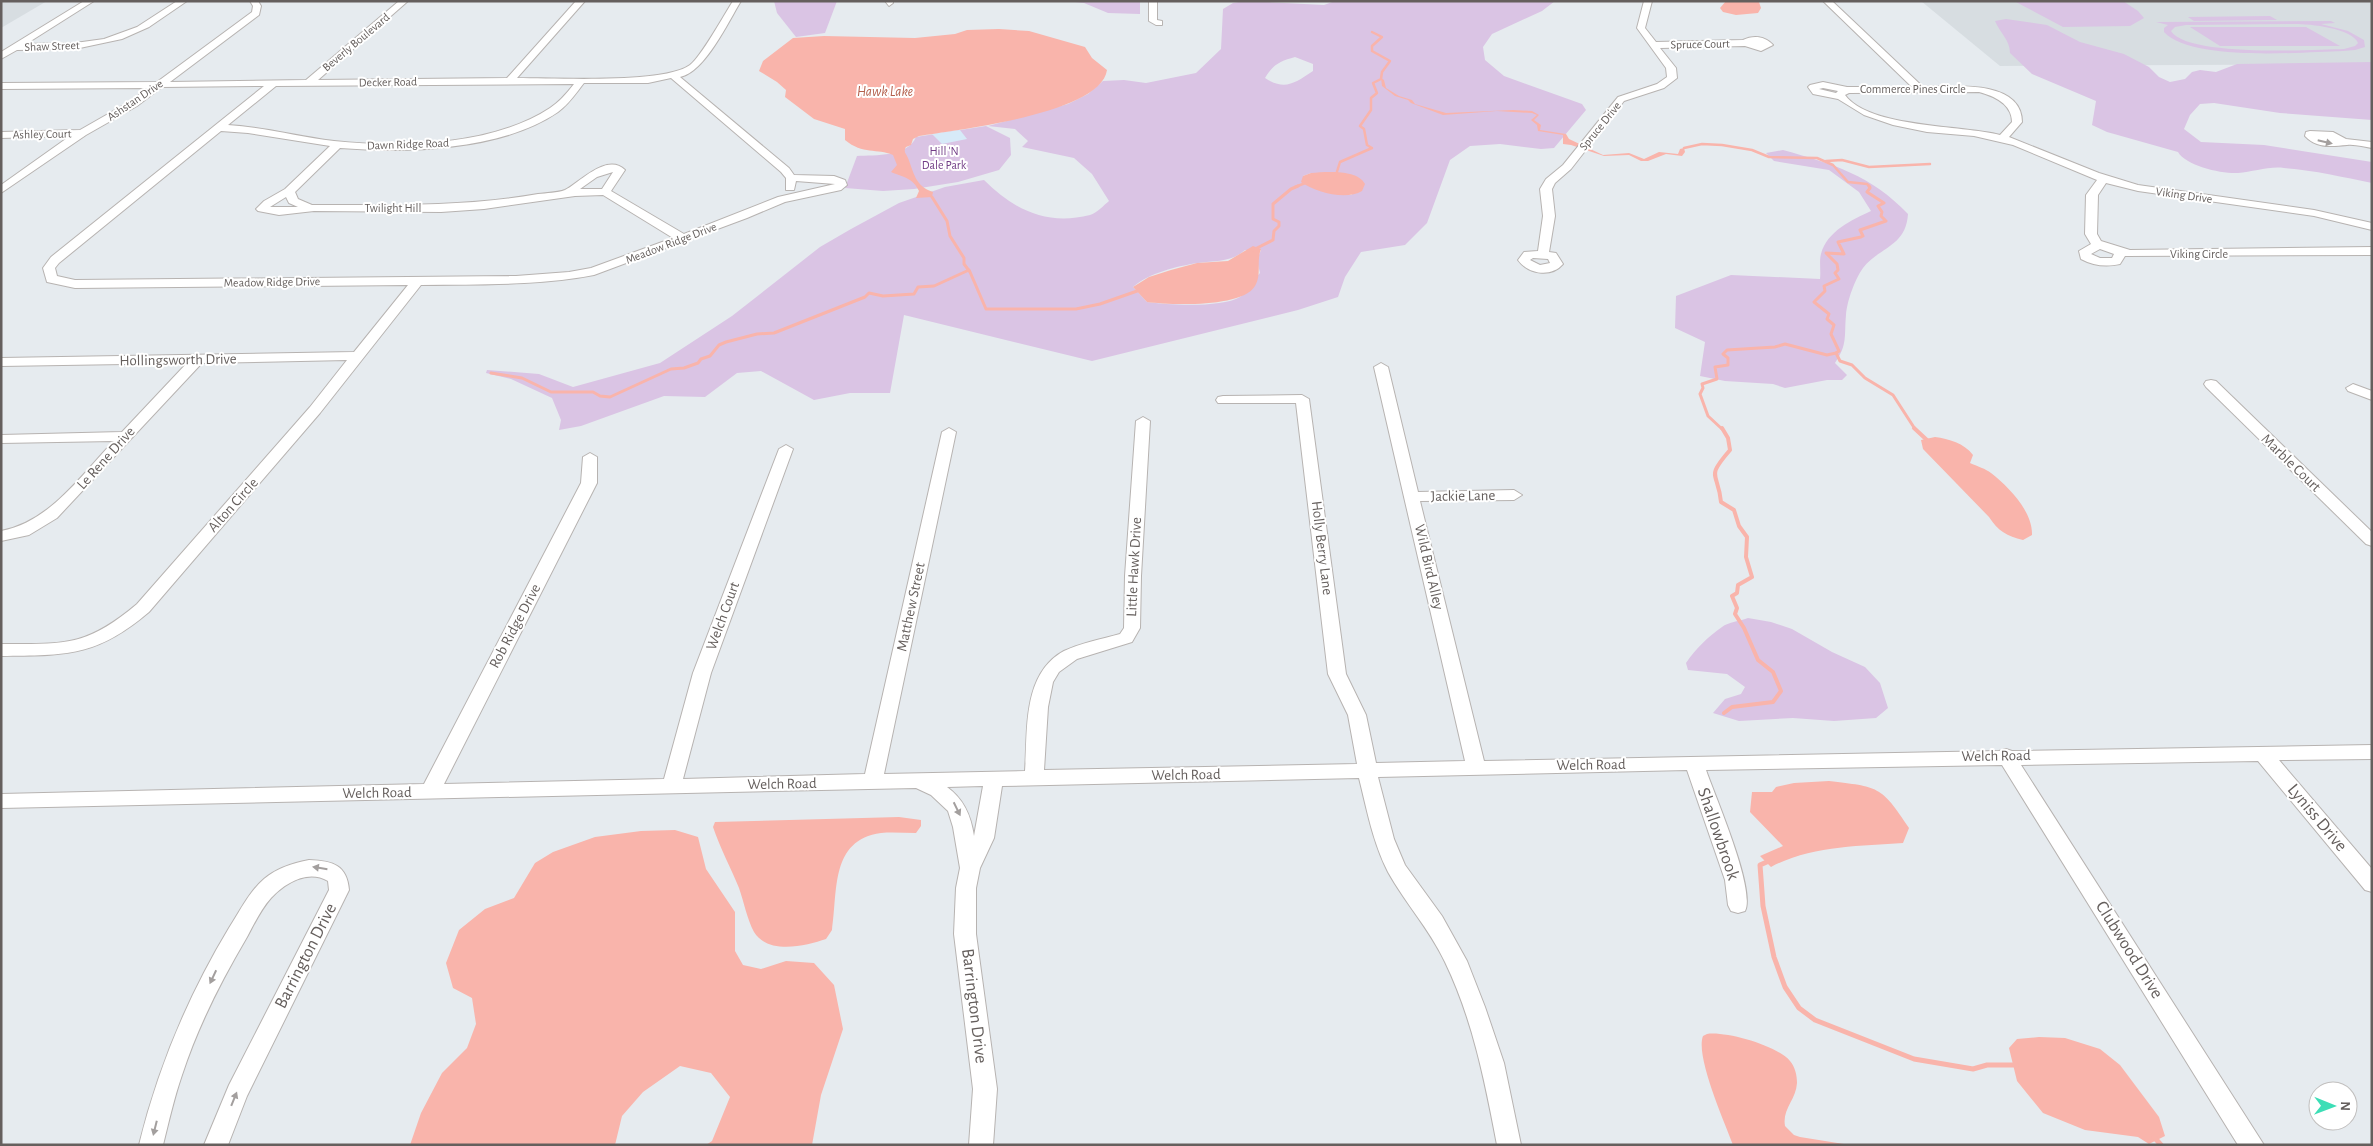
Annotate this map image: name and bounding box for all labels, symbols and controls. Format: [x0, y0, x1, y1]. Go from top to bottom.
street label: Beverly Boulevard [320, 11, 392, 74]
street label: Spruce Court [1670, 37, 1730, 51]
street label: Shaw Street [24, 39, 80, 53]
street label: Decker Road [359, 75, 417, 89]
street label: Ashstan Drive [105, 77, 165, 123]
street label: Commerce Pines Circle [1860, 83, 1966, 95]
water label: Hawk Lake [857, 85, 913, 99]
street label: Spruce Drive [1577, 99, 1623, 153]
street label: Ashley Court [12, 127, 72, 142]
street label: Dawn Ridge Road [367, 137, 449, 151]
one-way arrow [2318, 138, 2333, 146]
park label: Hill 'N Dale Park [922, 145, 967, 171]
street label: Viking Drive [2155, 185, 2213, 205]
street label: Twilight Hill [365, 202, 421, 214]
street label: Meadow Ridge Drive [624, 220, 718, 266]
street label: Viking Circle [2170, 248, 2228, 260]
street label: Meadow Ridge Drive [224, 275, 320, 289]
street label: Hollingsworth Drive [119, 351, 237, 369]
street label: Le Rene Drive [74, 424, 138, 492]
street label: Marble Court [2258, 431, 2324, 495]
street label: Alton Circle [205, 475, 261, 535]
street label: Jackie Lane [1431, 488, 1495, 504]
street label: Holly Berry Lane [1309, 500, 1335, 596]
street label: Little Hawk Drive [1124, 517, 1144, 617]
street label: Wild Bird Alley [1412, 523, 1446, 612]
street label: Matthew Street [894, 561, 928, 653]
street label: Welch Court [704, 580, 742, 652]
street label: Rob Ridge Drive [487, 581, 543, 671]
street label: Welch Road [1961, 748, 2031, 764]
street label: Welch Road [1556, 757, 1626, 773]
street label: Welch Road [1151, 767, 1221, 783]
street label: Welch Road [747, 776, 817, 792]
street label: Lyniss Drive [2284, 781, 2350, 855]
street label: Welch Road [342, 785, 412, 801]
street label: Shallowbrook [1694, 786, 1742, 883]
one-way arrow [953, 802, 961, 817]
one-way arrow [312, 864, 328, 872]
street label: Clubwood Drive [2092, 898, 2166, 1002]
street label: Barrington Drive [272, 900, 340, 1012]
street label: Barrington Drive [958, 947, 990, 1065]
one-way arrow [209, 970, 217, 984]
north arrow [2308, 1081, 2358, 1131]
one-way arrow [231, 1092, 239, 1107]
text: N [2338, 1101, 2352, 1111]
one-way arrow [151, 1121, 159, 1136]

